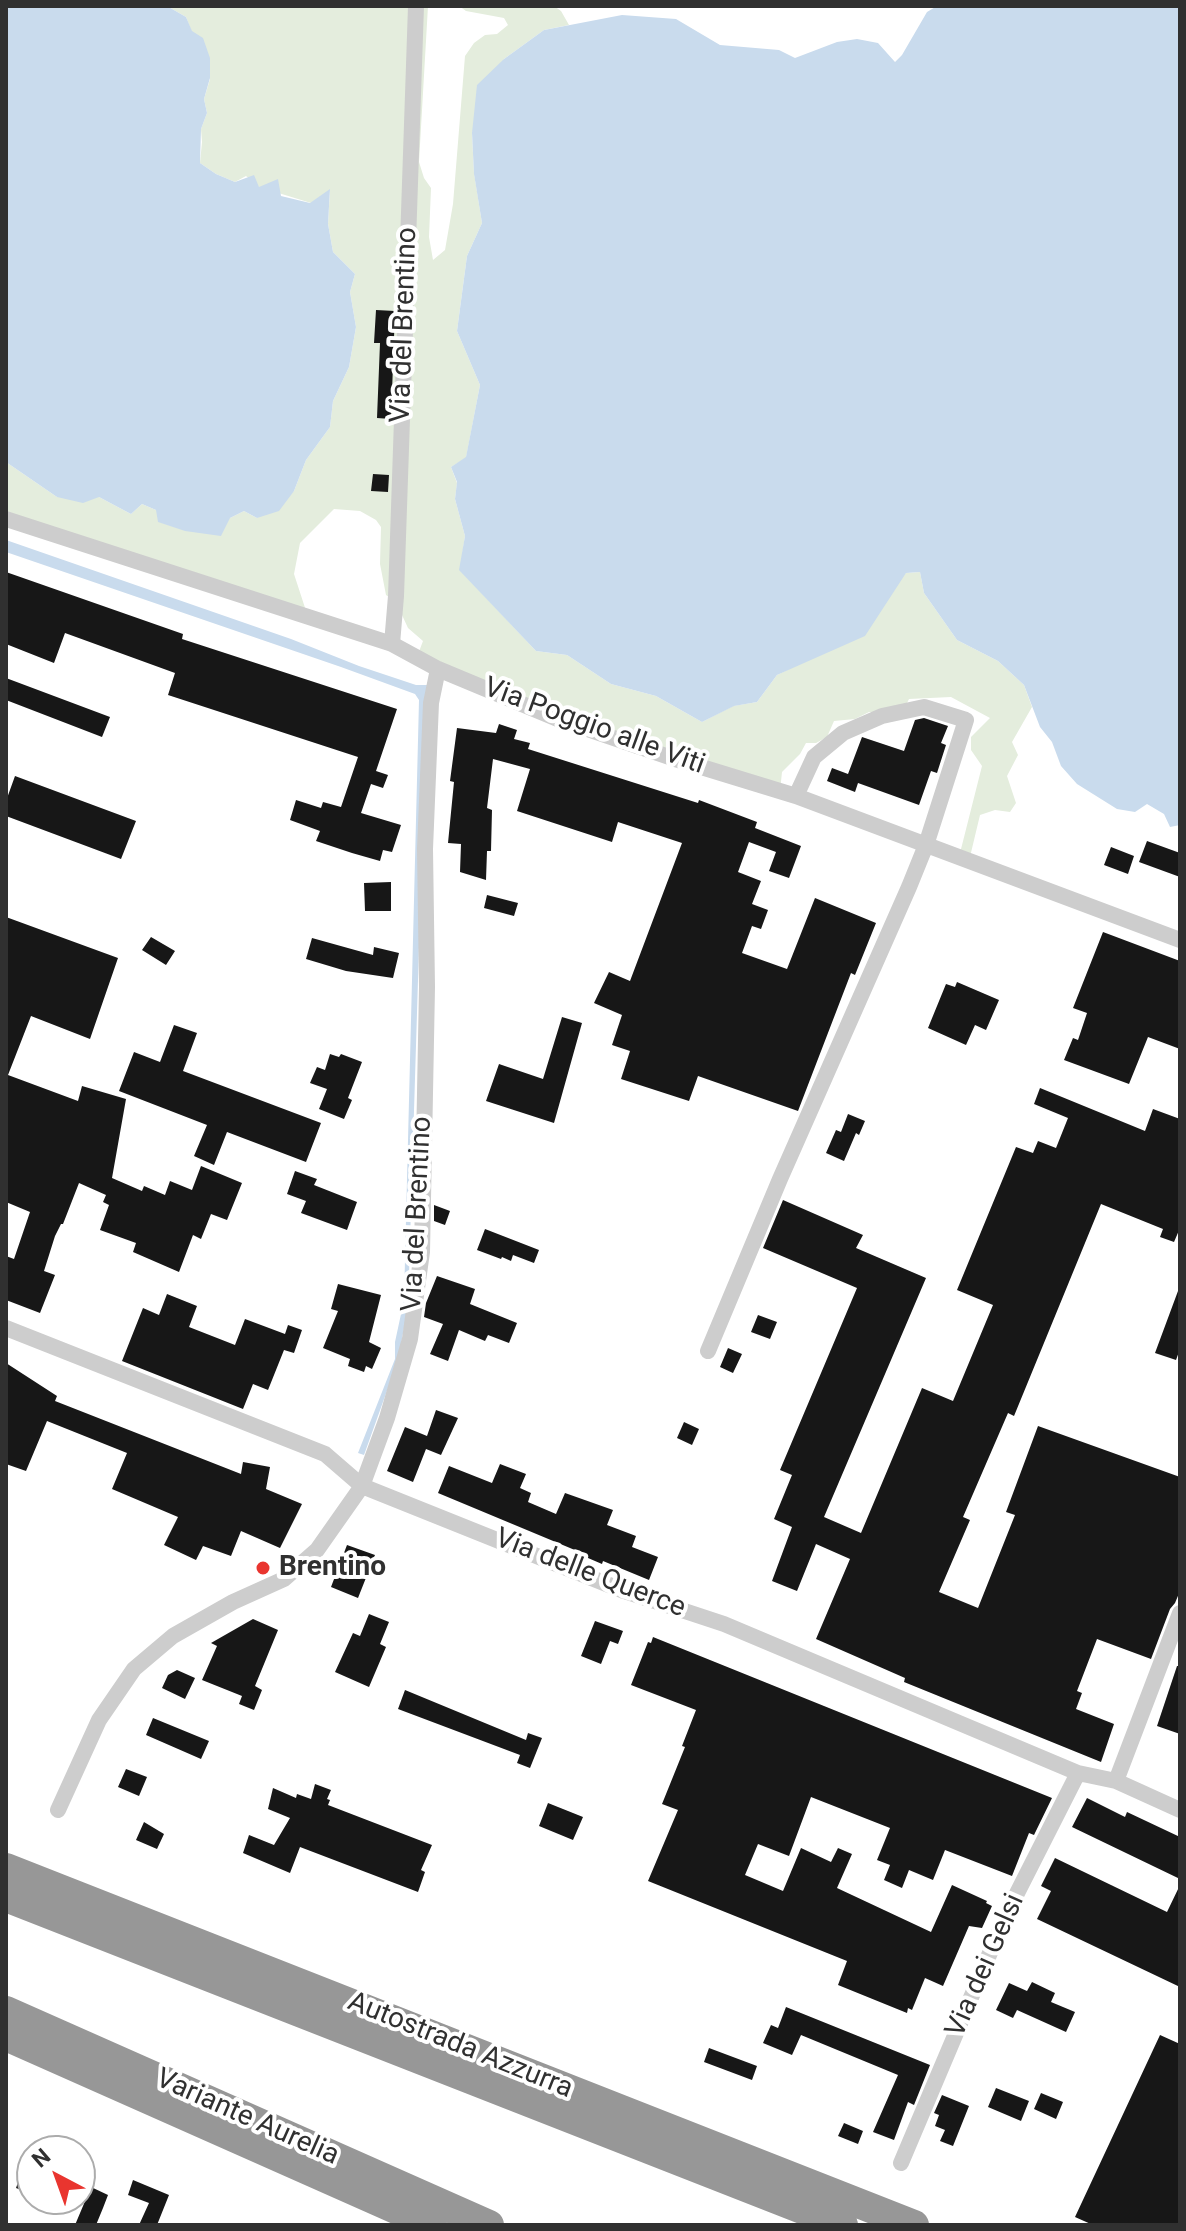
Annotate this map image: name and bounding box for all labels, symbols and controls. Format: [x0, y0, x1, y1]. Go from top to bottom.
street label: Via del Brentino [385, 227, 425, 423]
street label: Via Poggio alle Viti [479, 671, 709, 783]
street label: Via del Brentino [396, 1115, 440, 1313]
street label: Via delle Querce [490, 1522, 690, 1626]
place label: Brentino [279, 1551, 386, 1585]
marker: Brentino [254, 1559, 272, 1577]
street label: Via dei Gelsi [939, 1889, 1033, 2043]
street label: Autostrada Azzurra [343, 1986, 577, 2106]
street label: Variante Aurelia [150, 2063, 344, 2173]
north arrow [16, 2135, 96, 2215]
text: N [27, 2143, 55, 2173]

